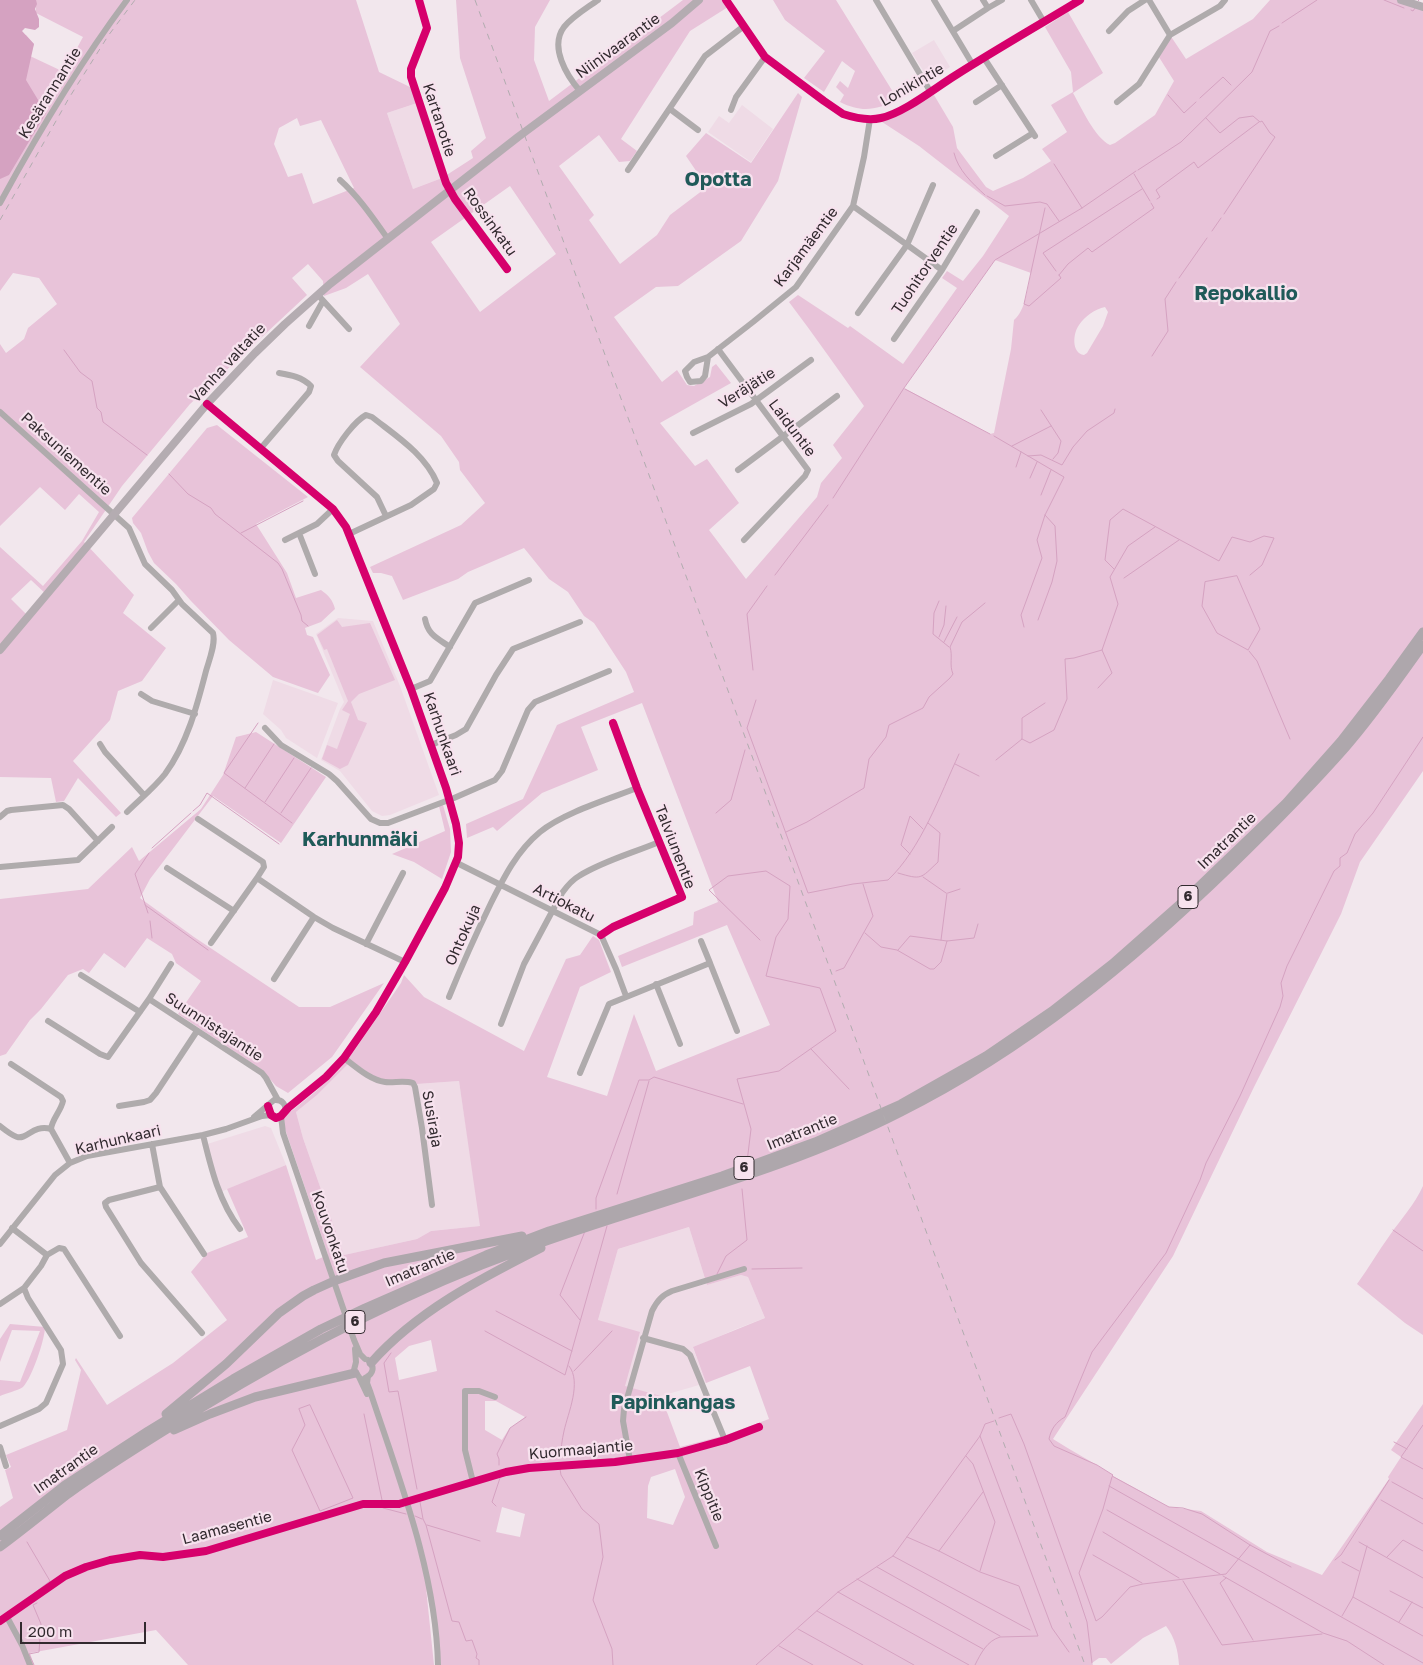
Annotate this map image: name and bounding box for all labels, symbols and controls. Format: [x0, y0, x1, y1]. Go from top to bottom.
street label: Niinivaarantie [572, 9, 664, 83]
street label: Kesärannantie [15, 44, 85, 142]
street label: Lonikintie [877, 59, 947, 111]
street label: Kartanotie [419, 81, 459, 159]
district label: Opotta [684, 168, 752, 192]
street label: Rossinkatu [459, 184, 521, 260]
street label: Karjamäentie [770, 204, 842, 290]
street label: Tuohitorventie [888, 220, 962, 318]
district label: Repokallio [1194, 282, 1298, 306]
street label: Vanha valtatie [187, 319, 269, 407]
street label: Veräjätie [715, 364, 779, 412]
street label: Laiduntie [765, 396, 819, 460]
street label: Paksuniementie [17, 409, 115, 499]
street label: Karhunkaari [419, 690, 465, 778]
street label: Talviunentie [651, 803, 699, 891]
street label: Imatrantie [1194, 809, 1260, 873]
district label: Karhunmäki [302, 828, 418, 852]
street label: Artiokatu [530, 880, 598, 926]
road number: 6 [1178, 886, 1198, 909]
street label: Ohtokuja [442, 902, 484, 968]
street label: Suunnistajantie [162, 989, 266, 1065]
street label: Susiraja [418, 1089, 446, 1149]
street label: Imatrantie [764, 1110, 840, 1154]
street label: Karhunkaari [73, 1121, 163, 1159]
road number: 6 [734, 1156, 754, 1180]
street label: Kouvonkatu [307, 1188, 353, 1276]
street label: Imatrantie [382, 1245, 458, 1291]
road number: 6 [345, 1310, 365, 1334]
district label: Papinkangas [611, 1391, 735, 1415]
street label: Kuormaajantie [528, 1436, 634, 1464]
street label: Imatrantie [30, 1440, 102, 1498]
street label: Kippitie [690, 1466, 728, 1524]
street label: Laamasentie [180, 1507, 274, 1549]
scale bar [22, 1612, 149, 1644]
text: 200 m [28, 1622, 72, 1640]

